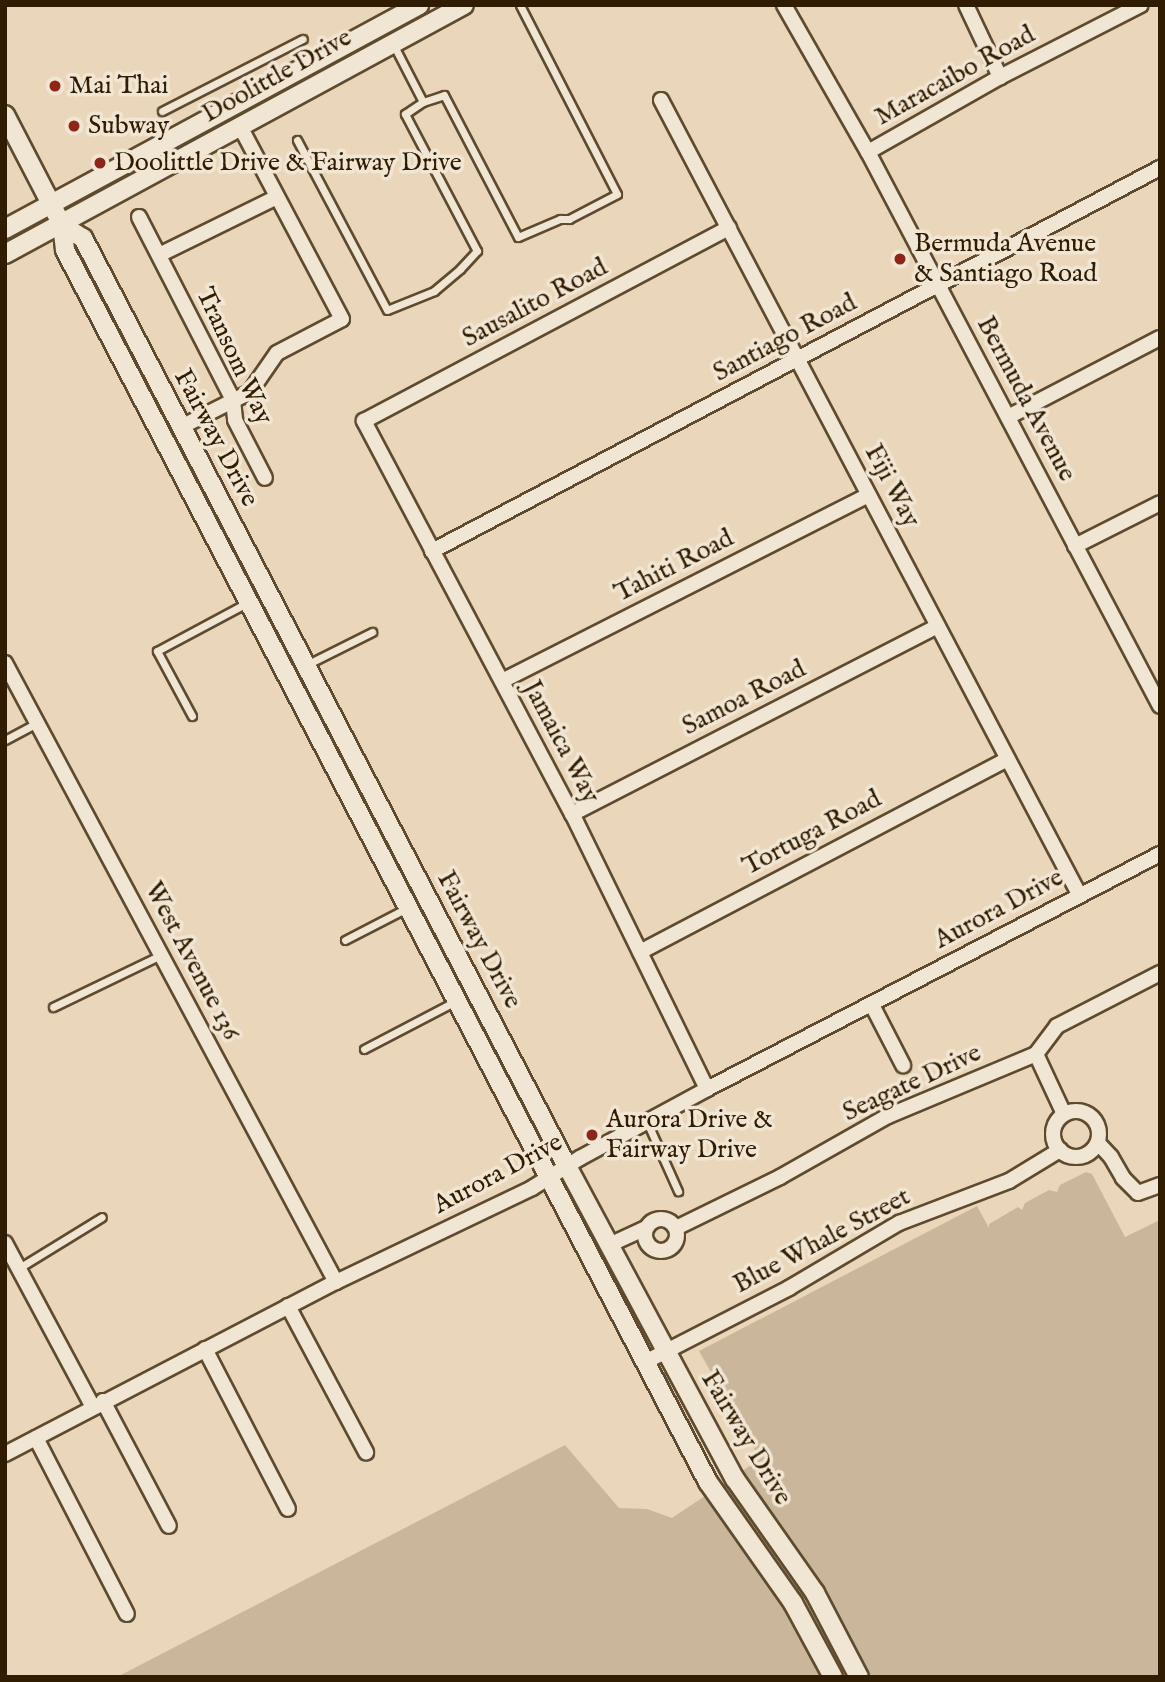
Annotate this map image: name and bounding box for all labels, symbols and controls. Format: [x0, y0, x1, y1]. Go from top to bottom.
street label: Maracaibo Road [870, 19, 1040, 133]
street label: Doolittle Drive [197, 22, 357, 130]
place label: Mai Thai [69, 70, 168, 102]
marker: Mai Thai [47, 78, 63, 94]
place label: Subway [88, 110, 169, 142]
marker: Subway [66, 118, 82, 134]
place label: Doolittle Drive & Fairway Drive [114, 147, 462, 179]
marker: Doolittle Drive & Fairway Drive [92, 155, 108, 171]
place label: Bermuda Avenue & Santiago Road [914, 228, 1097, 290]
marker: Bermuda Avenue & Santiago Road [892, 251, 908, 267]
street label: Sausalito Road [457, 252, 613, 354]
street label: Transom Way [189, 283, 279, 429]
street label: Santiago Road [708, 287, 862, 389]
street label: Bermuda Avenue [969, 311, 1083, 487]
street label: Fairway Drive [167, 364, 265, 512]
street label: Fiji Way [857, 439, 927, 533]
street label: Tahiti Road [609, 523, 739, 609]
street label: Samoa Road [677, 654, 811, 742]
street label: Jamaica Way [516, 675, 606, 809]
street label: Tortuga Road [737, 783, 887, 883]
street label: Aurora Drive [929, 862, 1069, 956]
street label: Fairway Drive [430, 866, 528, 1014]
street label: West Avenue 136 [137, 877, 247, 1045]
street label: Seagate Drive [838, 1037, 986, 1129]
place label: Aurora Drive & Fairway Drive [606, 1104, 773, 1166]
street label: Aurora Drive [428, 1127, 568, 1221]
marker: Aurora Drive & Fairway Drive [584, 1127, 600, 1143]
street label: Blue Whale Street [728, 1181, 916, 1301]
street label: Fairway Drive [694, 1365, 798, 1511]

